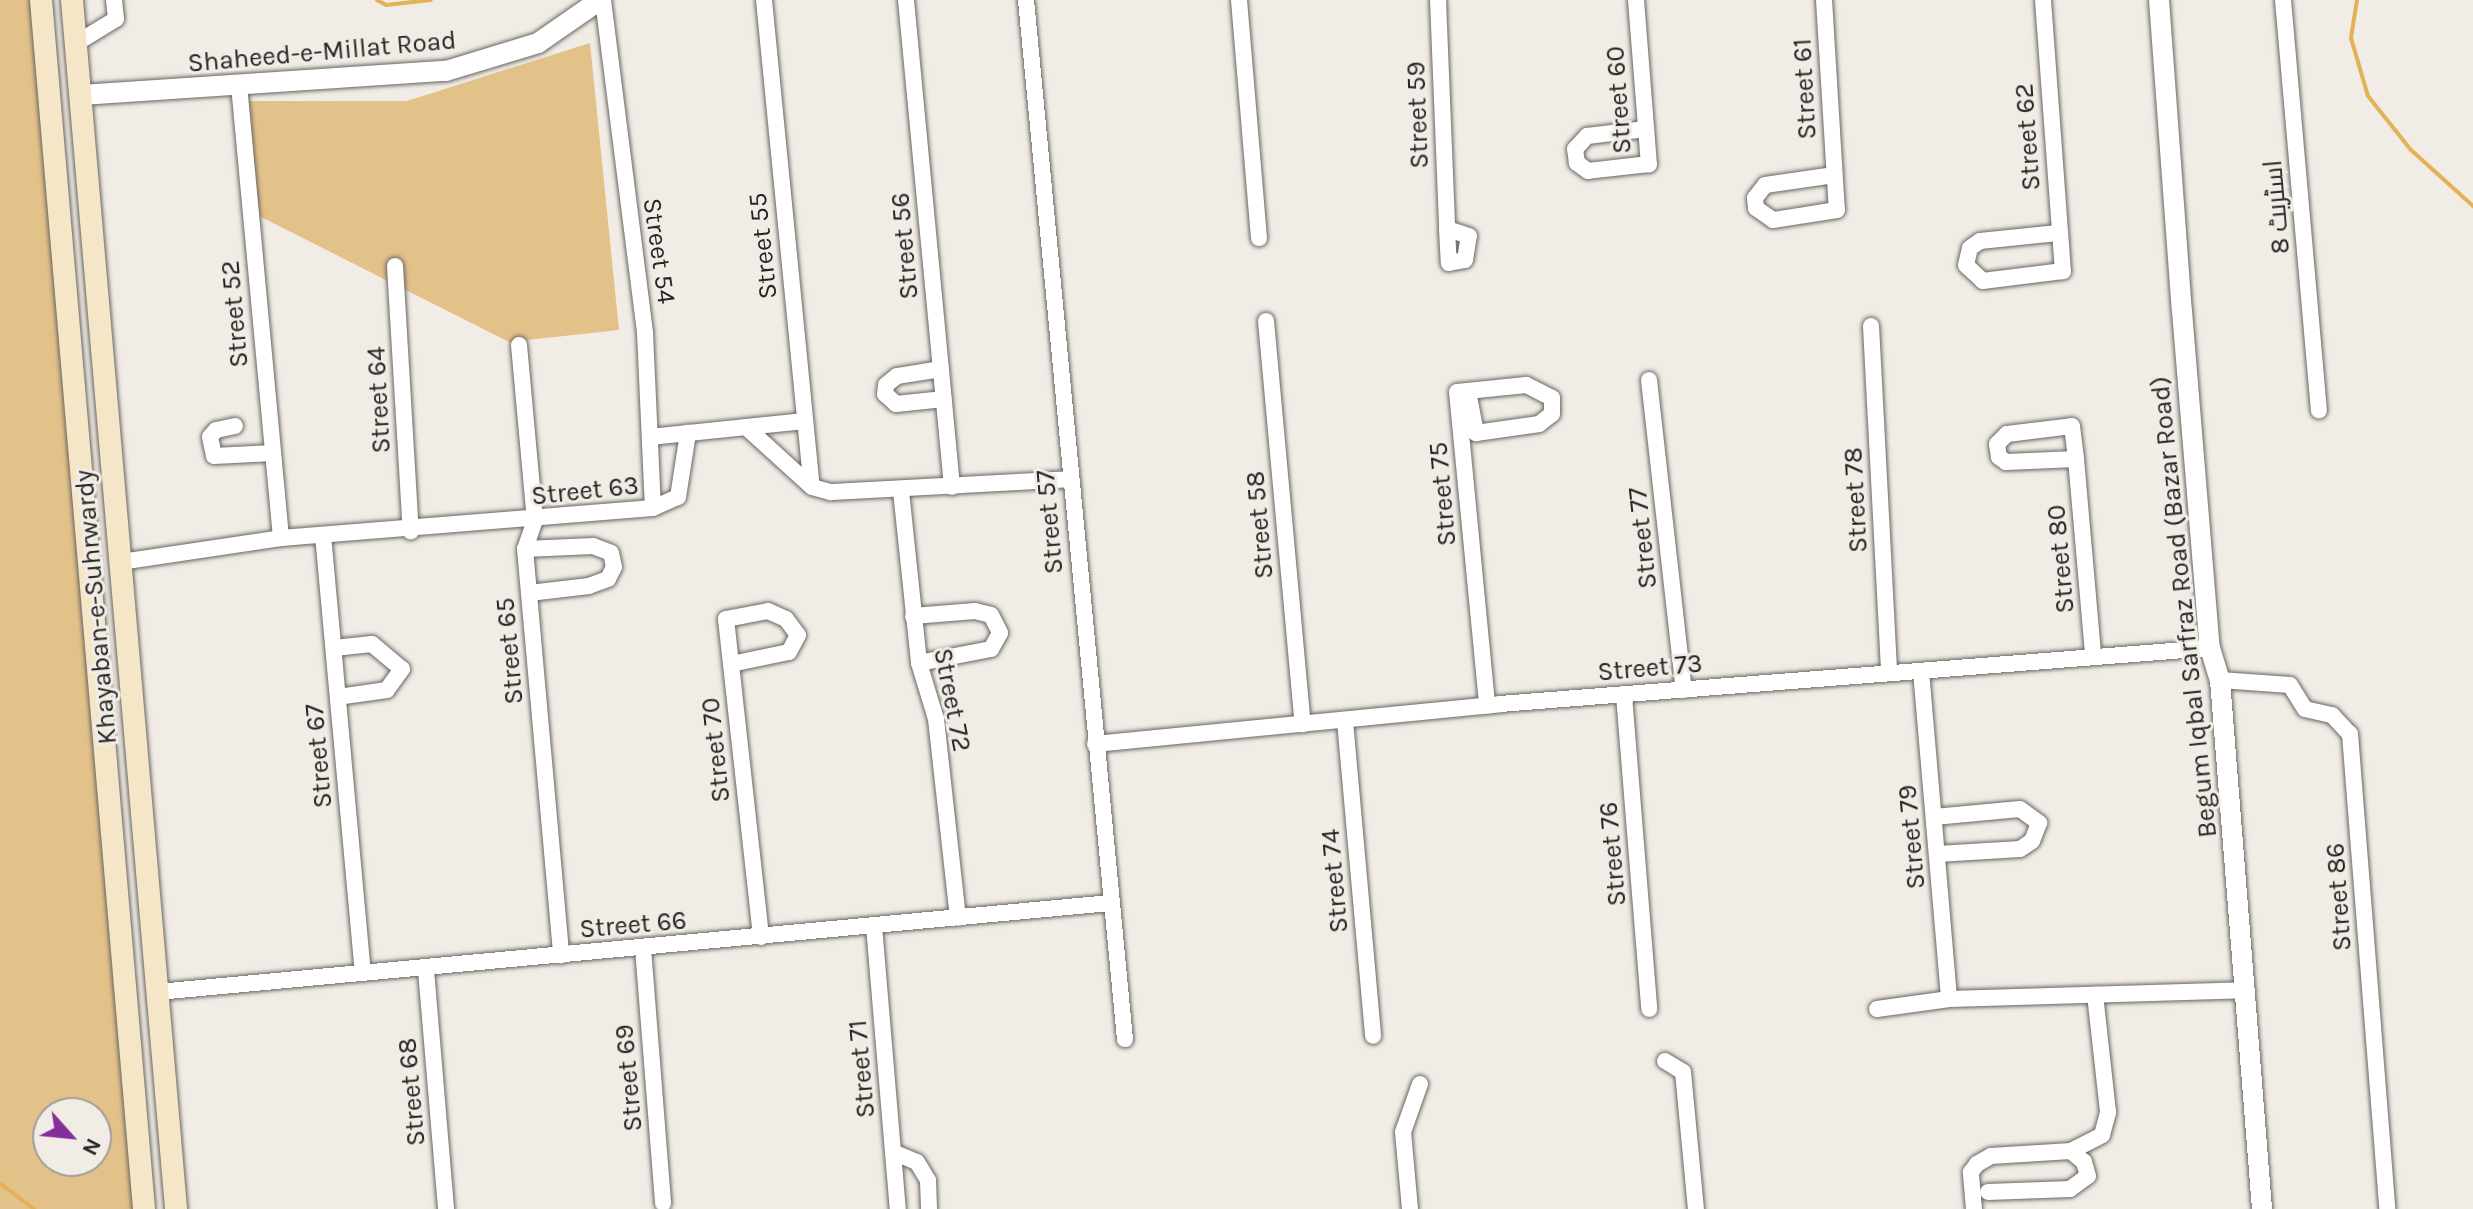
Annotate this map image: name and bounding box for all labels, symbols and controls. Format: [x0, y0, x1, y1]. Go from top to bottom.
street label: Shaheed-e-Millat Road [186, 25, 458, 79]
street label: Street 61 [1787, 38, 1823, 140]
street label: Street 60 [1600, 45, 1638, 155]
street label: Street 59 [1401, 61, 1435, 169]
street label: Street 62 [2009, 82, 2047, 192]
street label: اسٹریٹ 8 [2257, 159, 2297, 255]
street label: Street 55 [742, 191, 784, 301]
street label: Street 56 [885, 191, 925, 301]
street label: Street 54 [636, 196, 682, 306]
street label: Street 52 [215, 259, 255, 369]
street label: Street 64 [361, 346, 397, 454]
street label: Begum Iqbal Sarfraz Road (Bazar Road) [2144, 375, 2224, 839]
street label: Street 75 [1423, 441, 1463, 547]
street label: Street 78 [1838, 446, 1874, 554]
street label: Khayaban-e-Suhrwardy [68, 468, 124, 746]
street label: Street 57 [1030, 469, 1070, 575]
street label: Street 63 [530, 470, 640, 512]
street label: Street 58 [1240, 470, 1280, 580]
street label: Street 77 [1622, 486, 1664, 590]
street label: Street 80 [2041, 503, 2081, 615]
street label: Street 65 [490, 596, 530, 706]
street label: Street 72 [927, 646, 977, 754]
street label: Street 73 [1596, 648, 1704, 688]
street label: Street 70 [695, 696, 737, 804]
street label: Street 67 [299, 703, 339, 809]
street label: Street 79 [1892, 783, 1932, 891]
street label: Street 76 [1593, 801, 1633, 907]
street label: Street 74 [1315, 828, 1355, 934]
street label: Street 86 [2320, 842, 2358, 952]
street label: Street 66 [578, 905, 688, 945]
street label: Street 71 [842, 1019, 882, 1119]
street label: Street 69 [609, 1023, 649, 1133]
street label: Street 68 [392, 1037, 432, 1147]
north arrow [32, 1097, 112, 1177]
text: N [76, 1134, 107, 1160]

